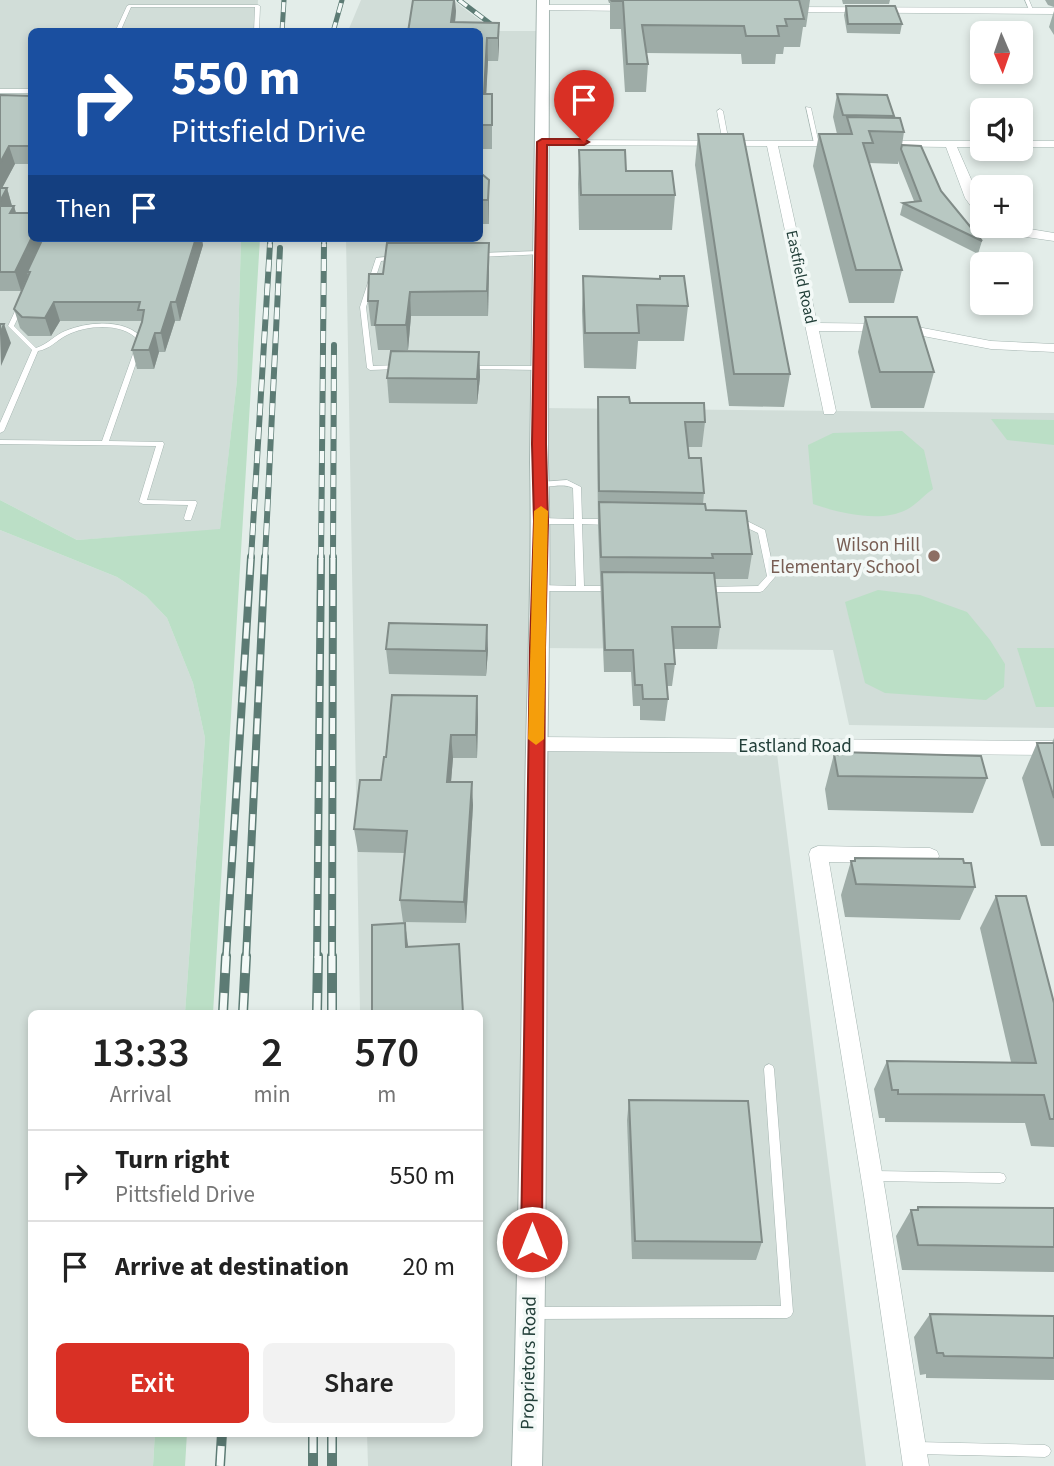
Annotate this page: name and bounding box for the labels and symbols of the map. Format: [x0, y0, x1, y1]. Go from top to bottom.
north arrow [970, 21, 1032, 84]
pin [554, 70, 614, 142]
street label: Eastfield Road [780, 228, 822, 326]
place label: Wilson Hill Elementary School [770, 532, 920, 581]
marker: Wilson Hill Elementary School [926, 548, 942, 564]
street label: Eastland Road [738, 733, 852, 760]
position arrow [495, 1205, 569, 1279]
street label: Proprietors Road [514, 1296, 544, 1430]

